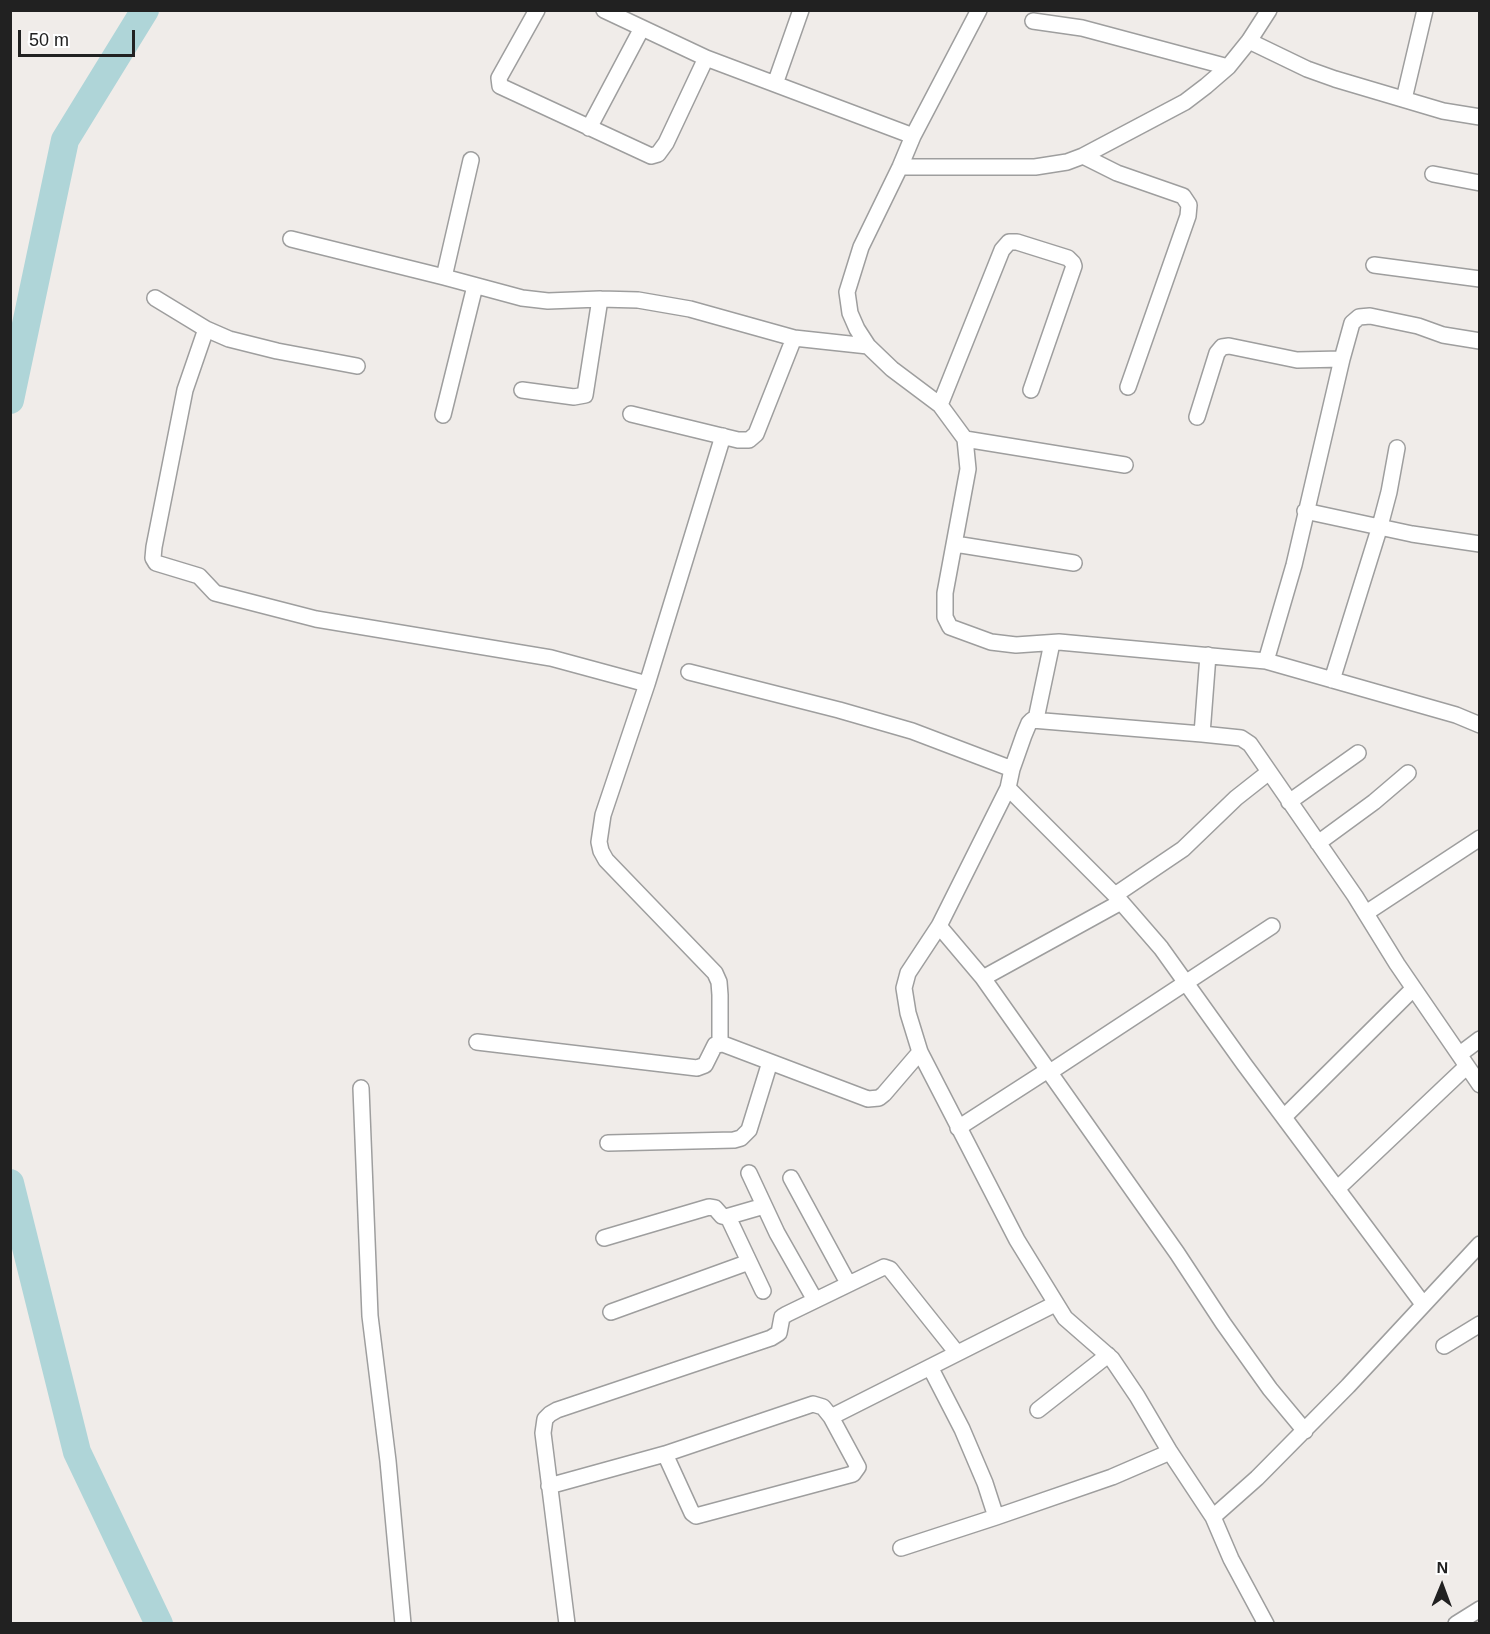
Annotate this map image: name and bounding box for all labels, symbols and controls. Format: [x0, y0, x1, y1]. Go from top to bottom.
scale bar [21, 18, 138, 56]
text: 50 m [29, 30, 69, 50]
north arrow [1412, 1556, 1472, 1616]
text: N [1436, 1559, 1448, 1576]

